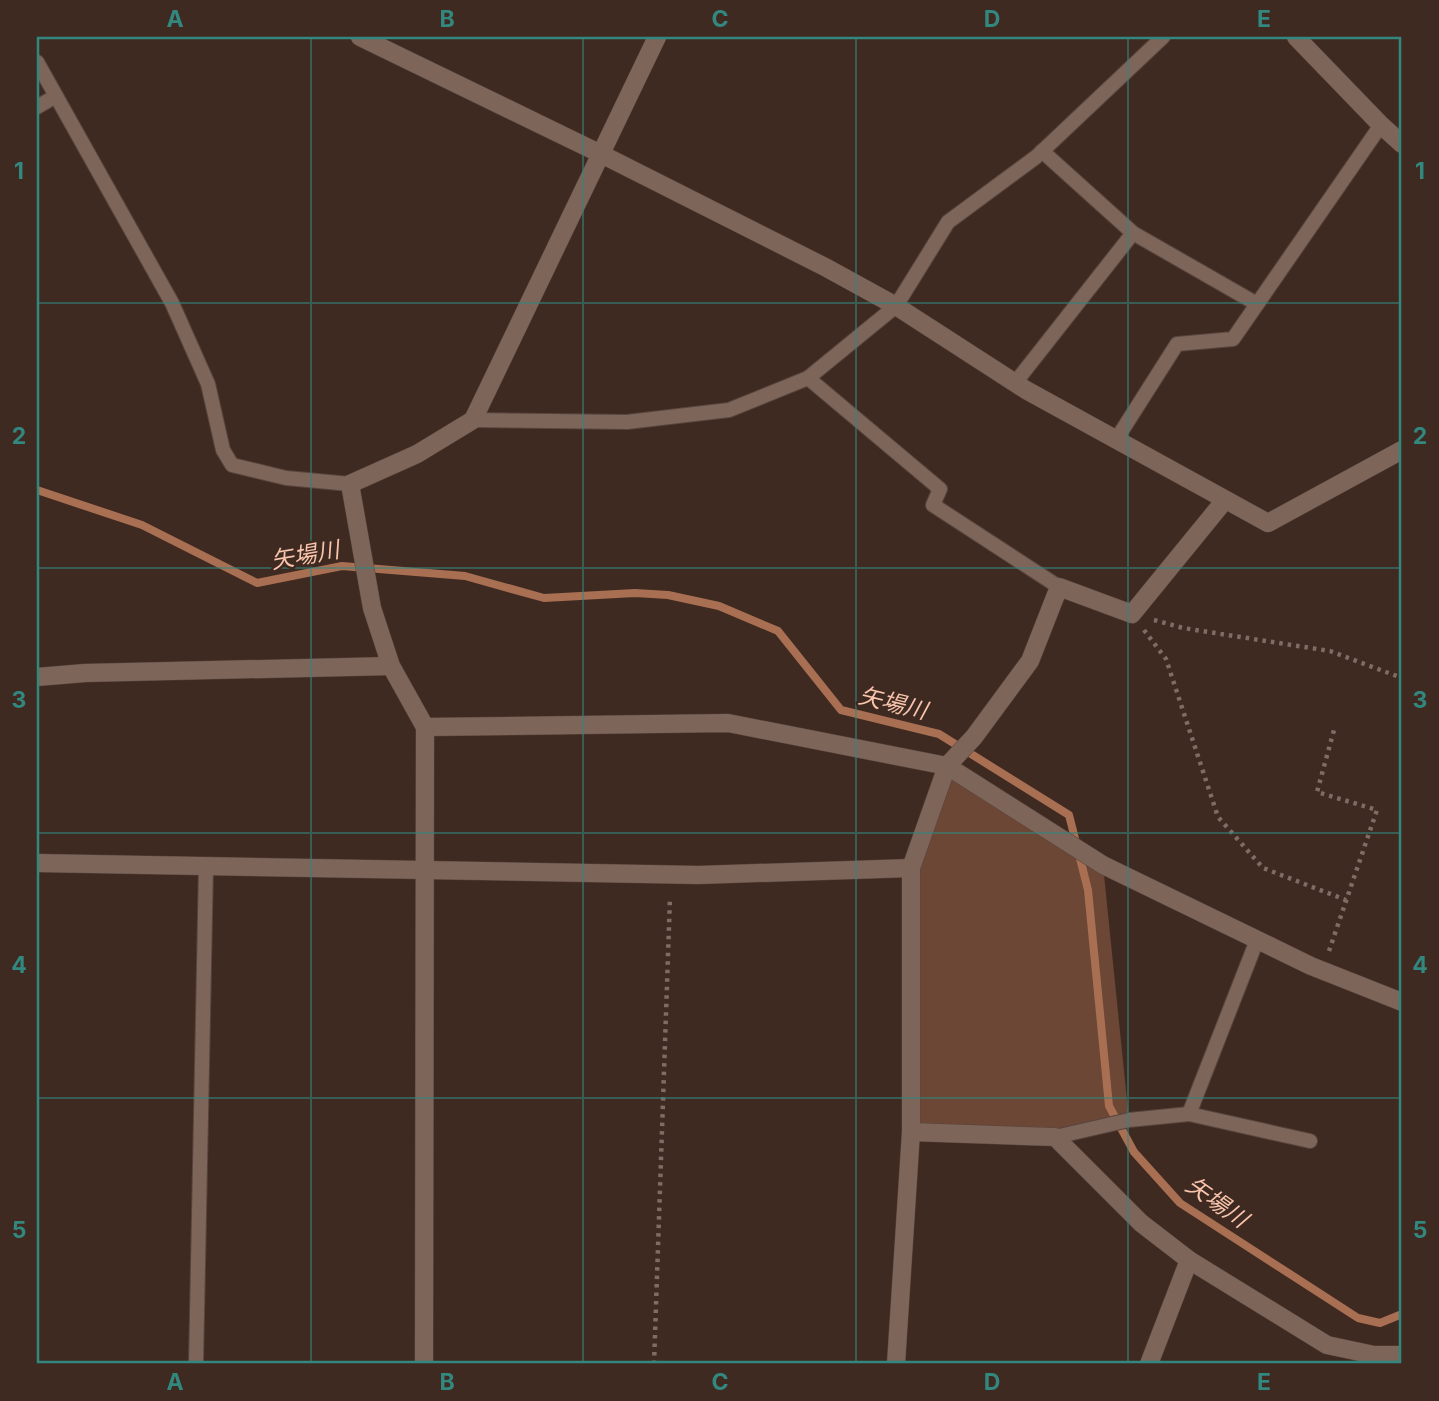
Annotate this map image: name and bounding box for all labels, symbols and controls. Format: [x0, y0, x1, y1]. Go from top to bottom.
text: A [166, 5, 184, 33]
text: B [439, 5, 455, 33]
text: C [711, 5, 729, 33]
text: D [984, 5, 1000, 33]
text: E [1257, 5, 1271, 33]
text: 1 [14, 157, 24, 185]
text: 1 [1415, 157, 1425, 185]
text: 2 [12, 422, 26, 450]
text: 2 [1413, 422, 1427, 450]
water label: 矢場川 [269, 535, 344, 575]
water label: 矢場川 [856, 681, 933, 726]
text: 3 [12, 686, 26, 714]
text: 3 [1413, 686, 1427, 714]
text: 4 [11, 951, 27, 979]
text: 4 [1412, 951, 1428, 979]
water label: 矢場川 [1181, 1171, 1256, 1235]
text: 5 [12, 1216, 26, 1244]
text: 5 [1413, 1216, 1427, 1244]
text: A [166, 1368, 184, 1396]
text: B [439, 1368, 455, 1396]
text: C [711, 1368, 729, 1396]
text: D [984, 1368, 1000, 1396]
text: E [1257, 1368, 1271, 1396]

